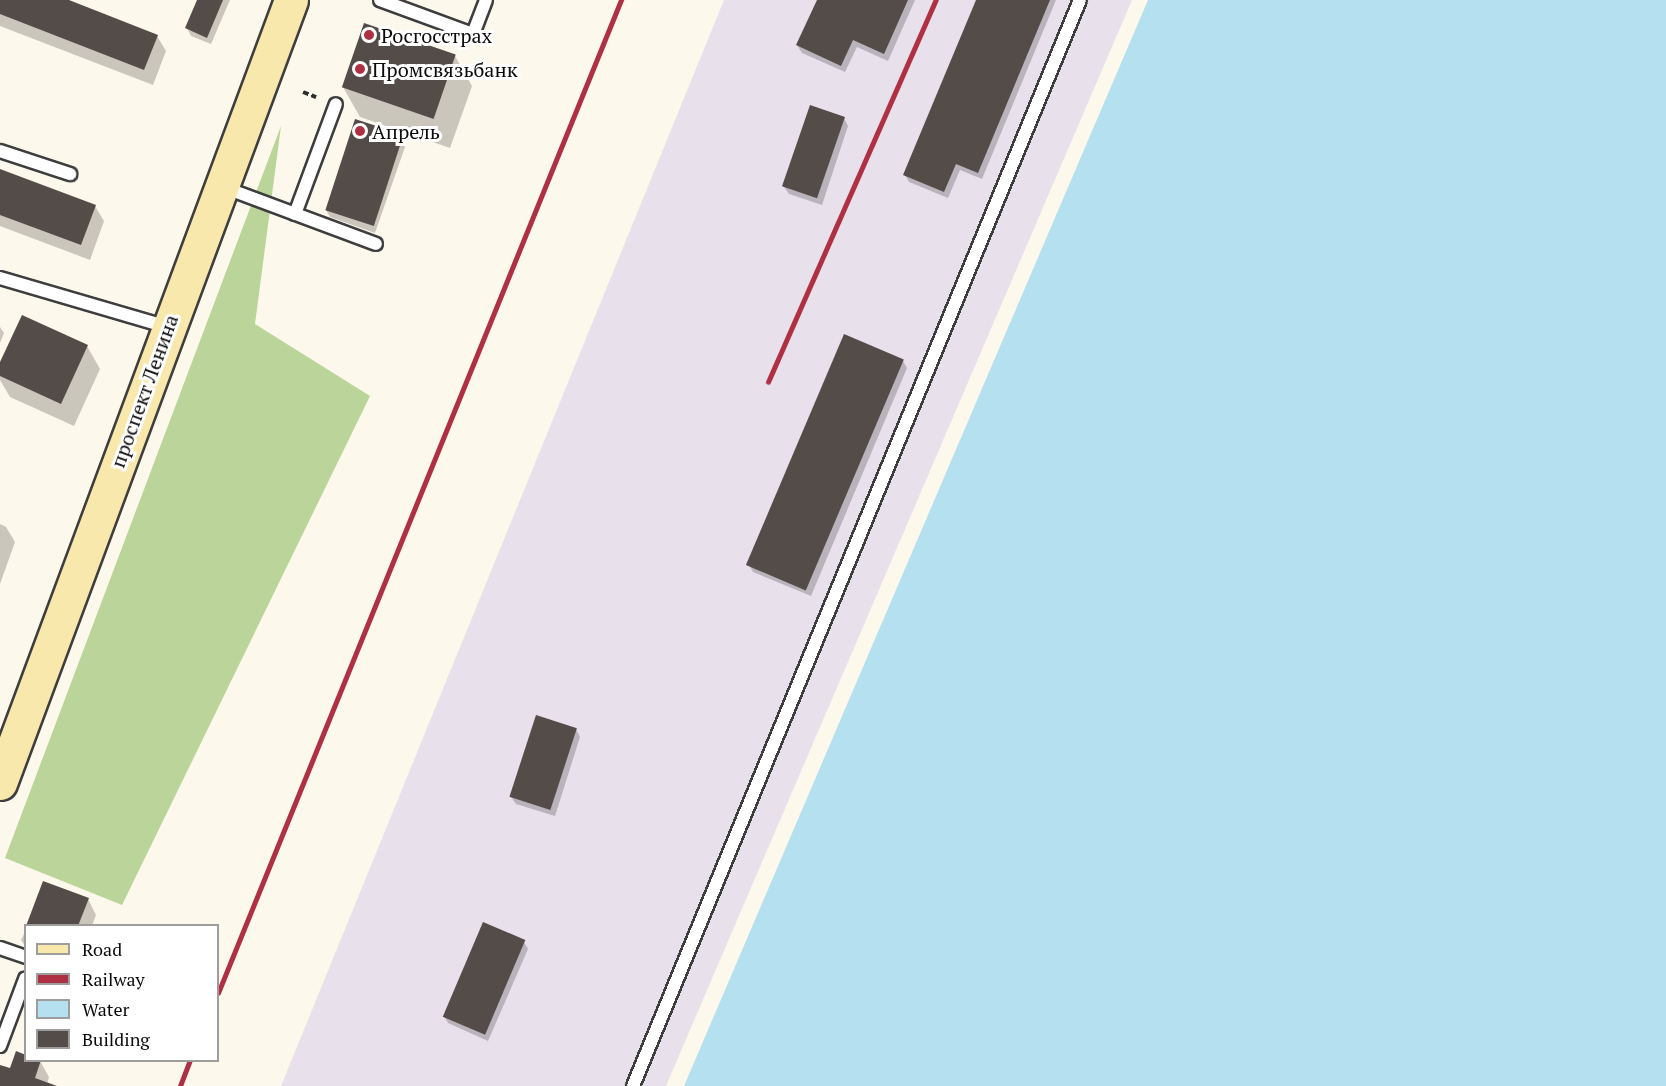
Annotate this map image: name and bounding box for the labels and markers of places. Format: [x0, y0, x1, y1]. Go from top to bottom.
place label: Росгосстрах [381, 23, 492, 47]
marker: Росгосстрах [362, 28, 376, 42]
place label: Промсвязьбанк [372, 57, 518, 81]
marker: Промсвязьбанк [353, 62, 367, 76]
place label: Апрель [372, 119, 440, 143]
marker: Апрель [353, 124, 367, 138]

